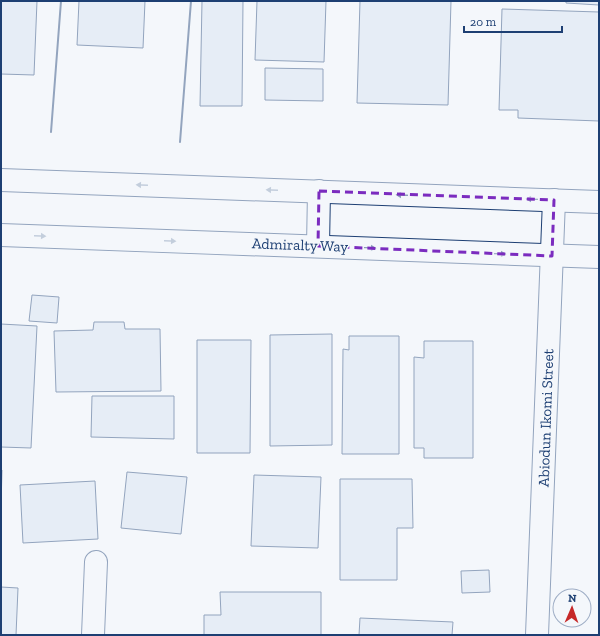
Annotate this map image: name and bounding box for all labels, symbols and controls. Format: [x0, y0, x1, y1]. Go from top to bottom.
scale bar [464, 8, 562, 34]
text: 20 m [470, 15, 497, 29]
one-way arrow [136, 182, 148, 189]
one-way arrow [265, 187, 278, 193]
one-way arrow [396, 191, 408, 198]
one-way arrow [526, 196, 538, 203]
one-way arrow [34, 233, 46, 240]
street label: Admiralty Way [252, 234, 349, 256]
one-way arrow [164, 238, 177, 244]
one-way arrow [364, 245, 377, 251]
one-way arrow [494, 250, 506, 257]
street label: Abiodun Ikomi Street [535, 348, 557, 487]
north arrow [552, 588, 592, 628]
text: N [568, 592, 577, 605]

